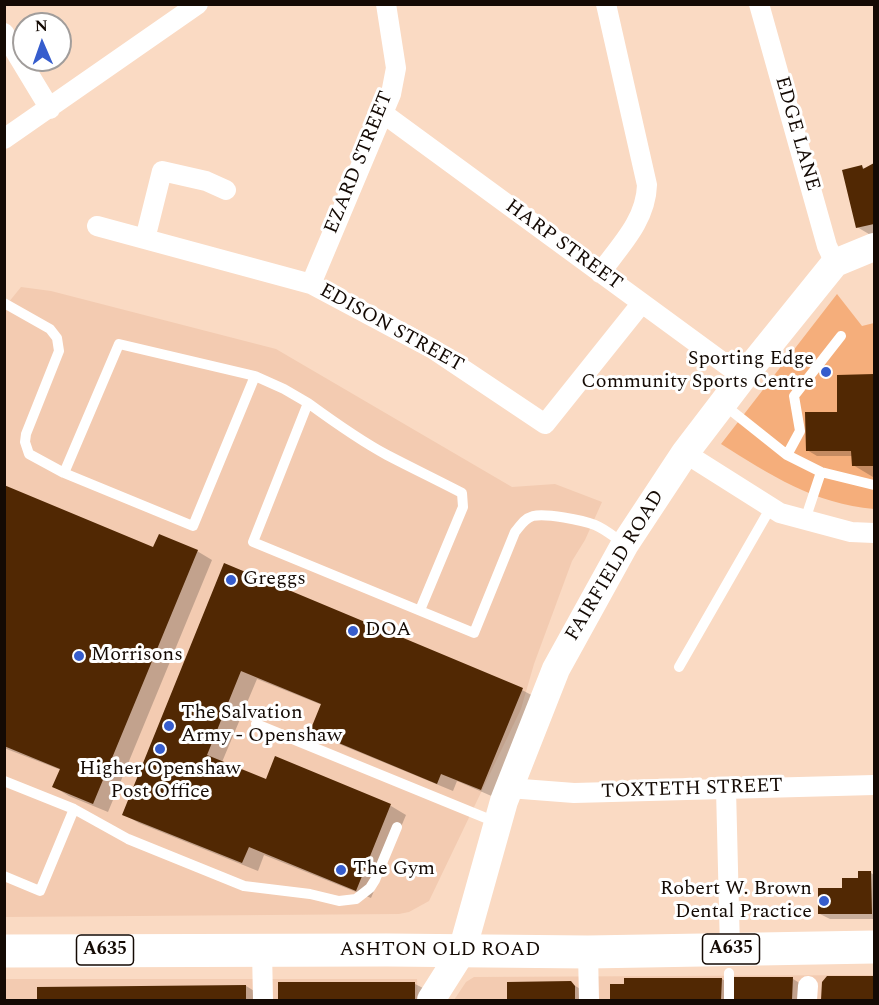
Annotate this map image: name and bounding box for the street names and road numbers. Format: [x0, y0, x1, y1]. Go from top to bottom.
street label: EDGE LANE [768, 74, 824, 194]
street label: EZARD STREET [320, 88, 400, 238]
street label: HARP STREET [500, 195, 626, 297]
street label: EDISON STREET [315, 279, 467, 379]
street label: FAIRFIELD ROAD [561, 486, 671, 646]
street label: TOXTETH STREET [601, 775, 783, 805]
road number: A635 [702, 934, 760, 964]
road number: A635 [76, 935, 134, 965]
street label: ASHTON OLD ROAD [340, 939, 540, 963]

